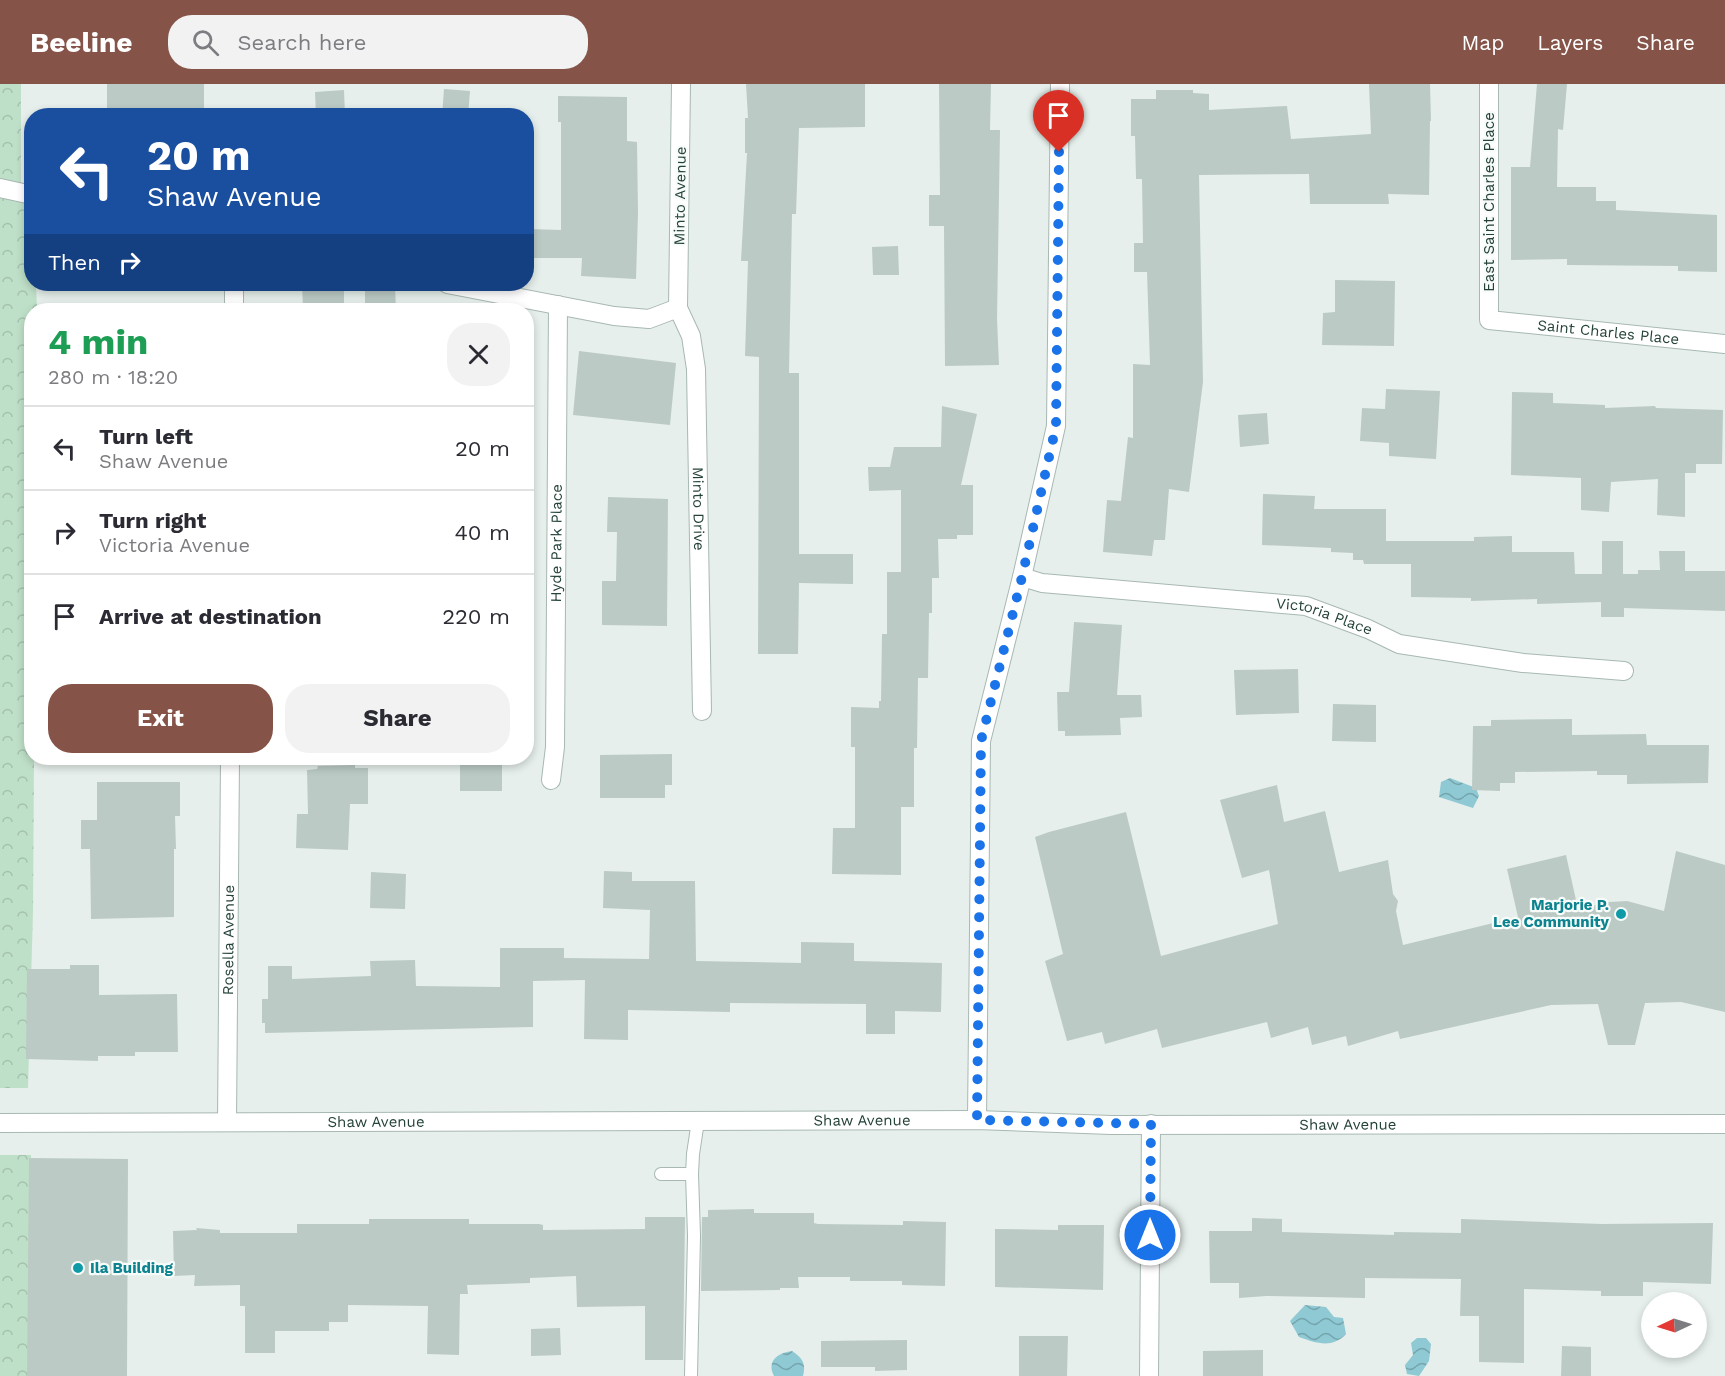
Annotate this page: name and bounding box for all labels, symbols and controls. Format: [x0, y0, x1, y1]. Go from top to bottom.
search box [168, 15, 588, 69]
text: Beeline [30, 26, 132, 59]
icon: search [189, 26, 222, 59]
text: Search here [237, 30, 366, 55]
text: Map [1461, 30, 1504, 55]
text: Layers [1537, 30, 1603, 55]
text: Share [1636, 30, 1695, 55]
pin [1033, 90, 1084, 152]
icon: arrive [1042, 99, 1075, 132]
street label: East Saint Charles Place [1480, 112, 1498, 292]
text: 20 m [147, 131, 251, 180]
icon: left [48, 132, 126, 210]
street label: Minto Avenue [670, 146, 690, 246]
text: Shaw Avenue [147, 181, 322, 213]
icon: right [113, 246, 146, 279]
text: Then [48, 250, 101, 275]
street label: Saint Charles Place [1537, 316, 1680, 348]
text: 4 min [48, 321, 148, 363]
button: close [447, 323, 510, 386]
text: 280 m · 18:20 [48, 365, 178, 389]
text: Turn left [99, 424, 193, 449]
icon: left [48, 432, 81, 465]
text: 20 m [455, 436, 510, 461]
text: Shaw Avenue [99, 449, 228, 473]
street label: Minto Drive [689, 467, 708, 551]
street label: Hyde Park Place [547, 484, 566, 602]
text: Turn right [99, 508, 206, 533]
icon: right [48, 516, 81, 549]
text: 40 m [454, 520, 510, 545]
text: Victoria Avenue [99, 533, 250, 557]
street label: Victoria Place [1275, 594, 1375, 639]
icon: arrive [48, 600, 81, 633]
text: Arrive at destination [99, 604, 322, 629]
text: 220 m [442, 604, 510, 629]
button: Exit [48, 684, 273, 753]
button: Share [285, 684, 510, 753]
street label: Rosella Avenue [219, 885, 238, 995]
place label: Marjorie P. Lee Community [1493, 896, 1610, 931]
marker: Marjorie P. Lee Community [1614, 907, 1628, 921]
street label: Shaw Avenue [813, 1111, 911, 1130]
street label: Shaw Avenue [327, 1113, 425, 1131]
street label: Shaw Avenue [1299, 1116, 1396, 1134]
position arrow [1118, 1203, 1182, 1267]
place label: Ila Building [90, 1259, 173, 1277]
marker: Ila Building [71, 1261, 85, 1275]
north arrow [1641, 1292, 1707, 1358]
map controls [1641, 1292, 1707, 1358]

